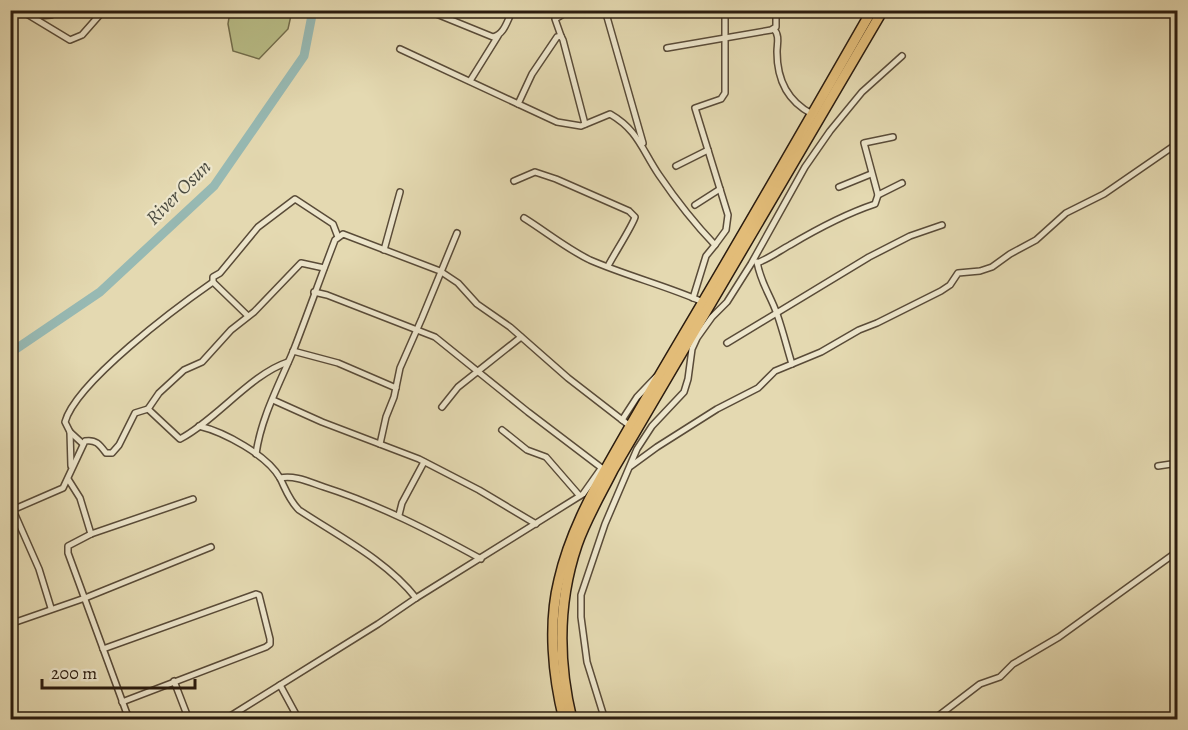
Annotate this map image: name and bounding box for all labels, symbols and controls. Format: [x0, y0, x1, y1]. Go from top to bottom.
water label: River Osun [140, 154, 217, 231]
scale bar [42, 652, 195, 690]
text: 200 m [51, 661, 97, 685]

